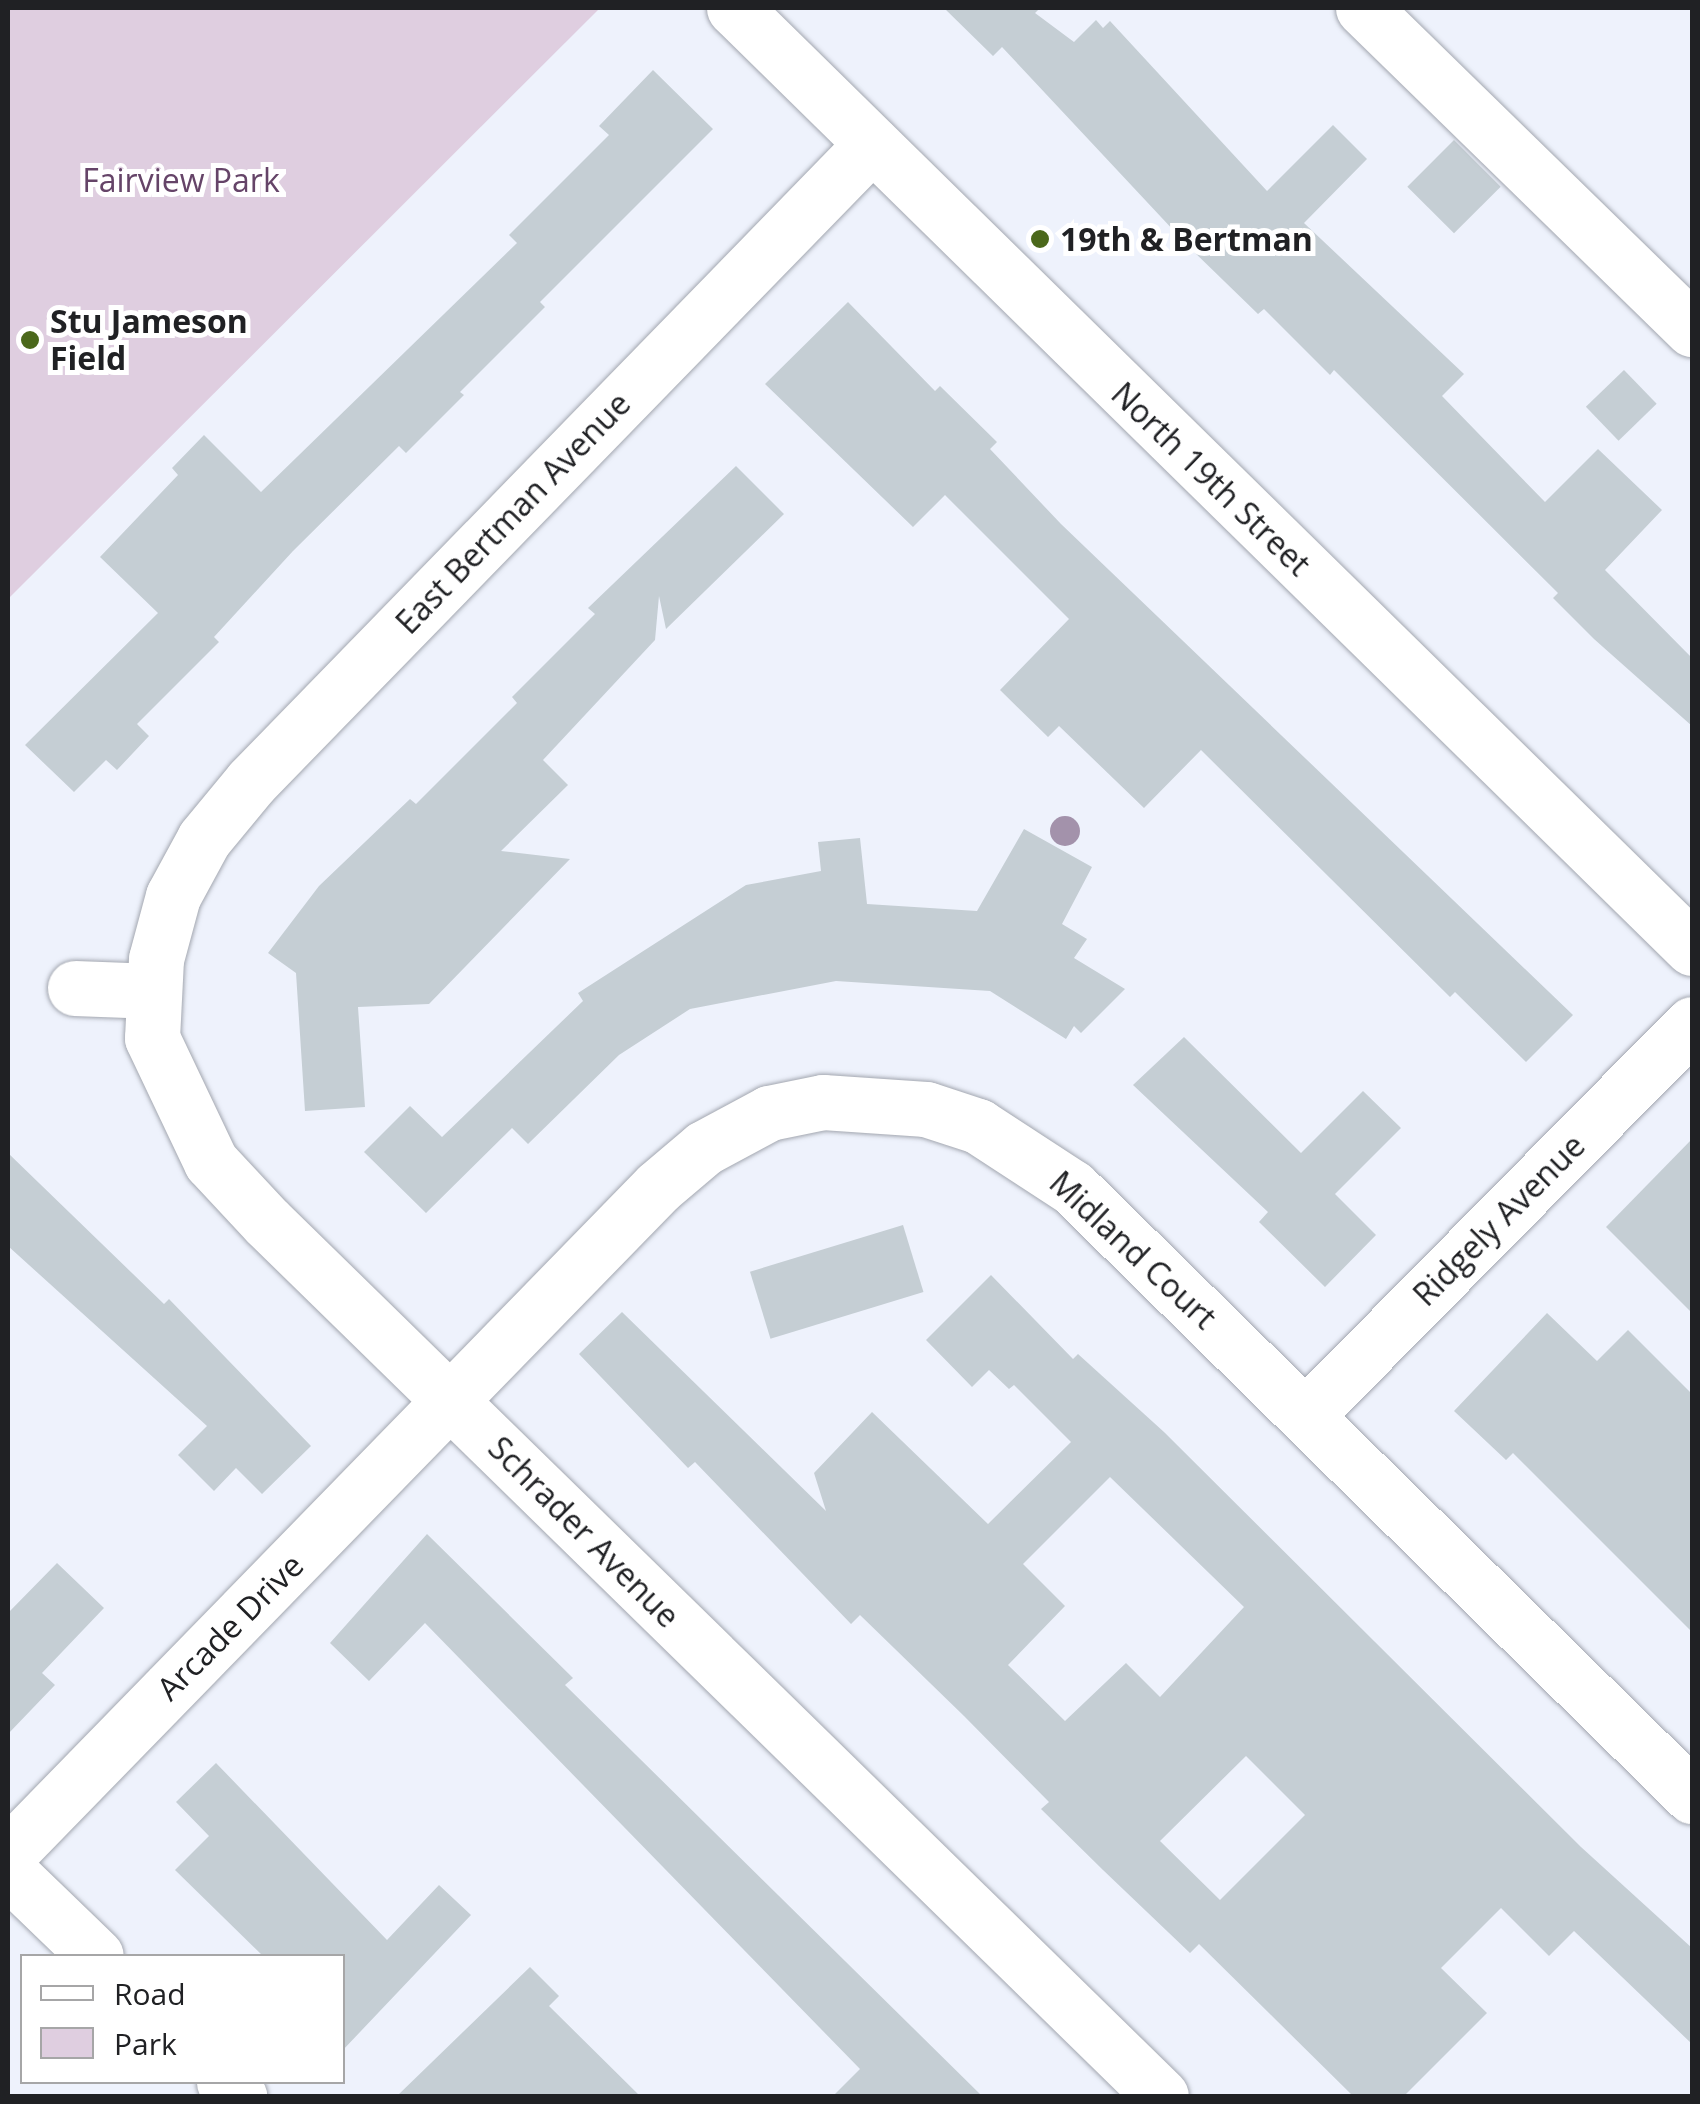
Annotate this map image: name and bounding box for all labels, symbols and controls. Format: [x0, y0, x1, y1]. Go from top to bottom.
park label: Fairview Park [82, 161, 280, 199]
place label: 19th & Bertman [1060, 220, 1313, 258]
marker: 19th & Bertman [1029, 228, 1051, 250]
place label: Stu Jameson Field [50, 303, 248, 378]
marker: Stu Jameson Field [19, 329, 41, 351]
street label: North 19th Street [1104, 375, 1318, 583]
street label: East Bertman Avenue [388, 384, 638, 642]
street label: Ridgely Avenue [1405, 1126, 1593, 1314]
street label: Midland Court [1042, 1163, 1224, 1337]
street label: Schrader Avenue [481, 1429, 687, 1635]
street label: Arcade Drive [149, 1546, 311, 1708]
legend [20, 1954, 345, 2084]
text: Road [114, 1973, 186, 2014]
text: Park [114, 2023, 177, 2064]

